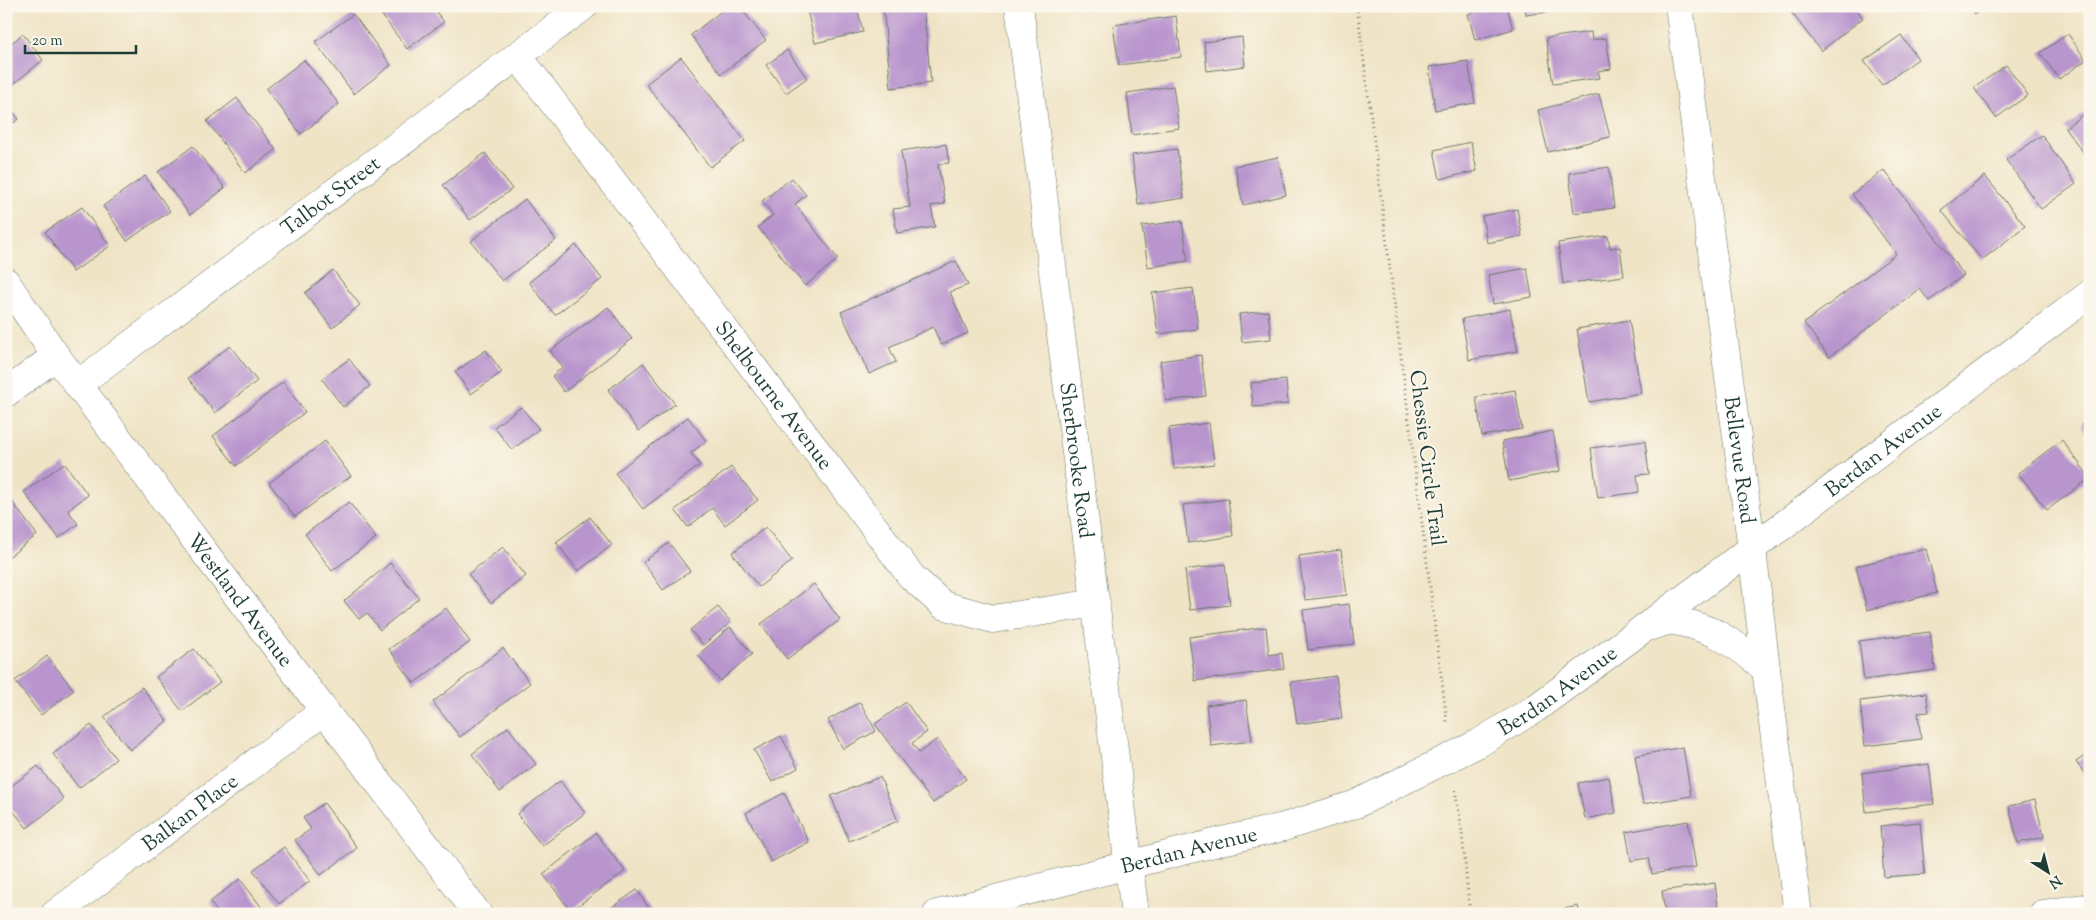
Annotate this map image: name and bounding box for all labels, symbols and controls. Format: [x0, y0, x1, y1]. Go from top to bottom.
scale bar [25, 22, 136, 54]
text: 20 m [32, 31, 63, 52]
street label: Talbot Street [276, 150, 388, 244]
street label: Shelbourne Avenue [706, 315, 839, 477]
street label: Chessie Circle Trail [1400, 368, 1452, 548]
street label: Sherbrooke Road [1050, 381, 1100, 540]
street label: Bellevue Road [1715, 394, 1761, 526]
street label: Berdan Avenue [1820, 398, 1949, 506]
street label: Westland Avenue [178, 528, 299, 674]
street label: Berdan Avenue [1493, 640, 1624, 745]
street label: Balkan Place [137, 768, 245, 860]
street label: Berdan Avenue [1118, 820, 1260, 883]
north arrow [2024, 848, 2074, 898]
text: N [2044, 870, 2065, 892]

